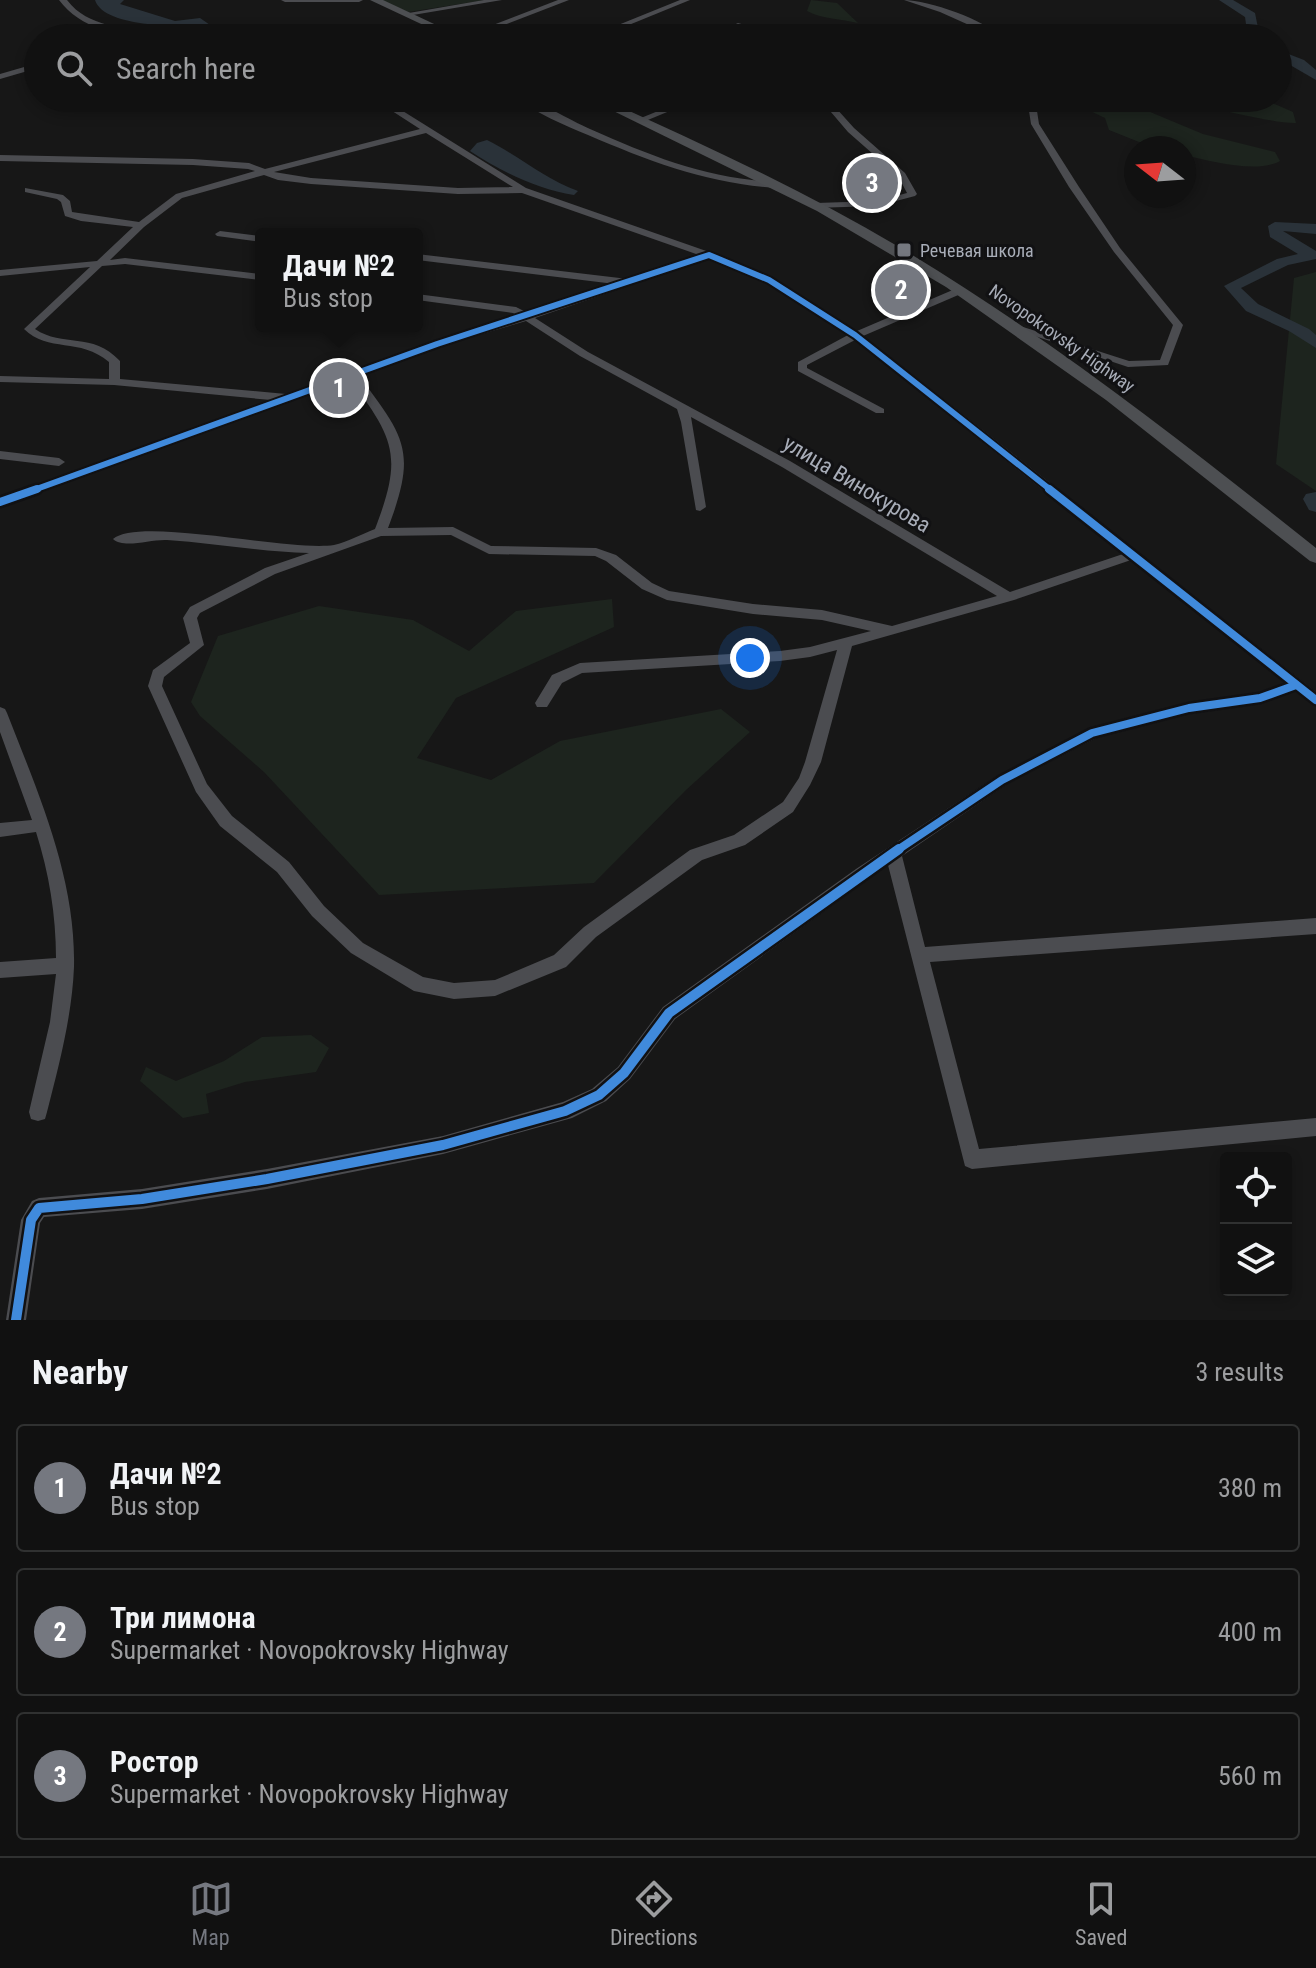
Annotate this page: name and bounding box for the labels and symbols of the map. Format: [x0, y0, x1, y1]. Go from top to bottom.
north arrow [1124, 136, 1196, 208]
pin: 3 [846, 153, 898, 213]
place label: Речевая школа [920, 240, 1034, 261]
marker: Речевая школа [895, 241, 913, 259]
pin: 2 [875, 260, 927, 320]
street label: Novopokrovsky Highway [985, 280, 1139, 397]
pin: 1 [313, 358, 365, 418]
street label: улица Винокурова [779, 430, 935, 538]
your location [730, 638, 770, 678]

